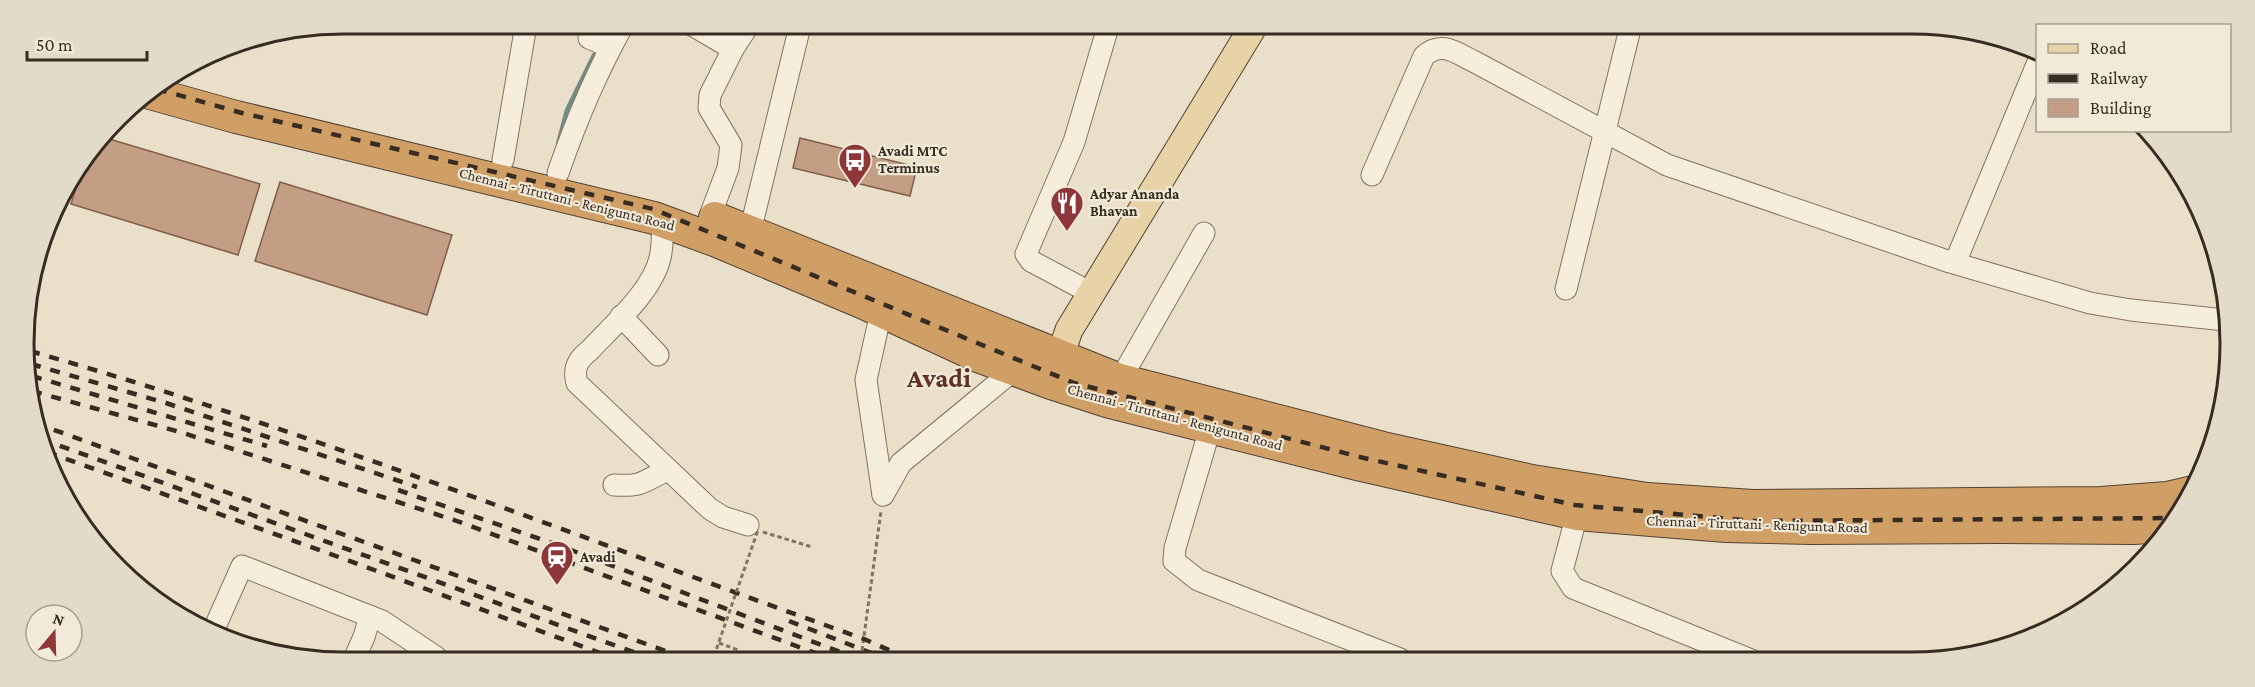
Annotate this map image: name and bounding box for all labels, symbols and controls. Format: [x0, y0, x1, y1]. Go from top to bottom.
scale bar [27, 24, 147, 62]
legend [2036, 24, 2231, 132]
text: 50 m [36, 35, 73, 55]
text: Road [2090, 38, 2127, 58]
text: Railway [2090, 68, 2148, 88]
text: Building [2090, 98, 2152, 118]
bus stop icon: Avadi MTC Terminus [837, 142, 873, 189]
place label: Avadi MTC Terminus [877, 143, 947, 176]
street label: Chennai - Tiruttani - Renigunta Road [457, 164, 677, 235]
restaurant icon: Adyar Ananda Bhavan [1049, 185, 1085, 232]
place label: Adyar Ananda Bhavan [1089, 186, 1180, 219]
district label: Avadi [906, 363, 971, 393]
street label: Chennai - Tiruttani - Renigunta Road [1066, 381, 1284, 454]
street label: Chennai - Tiruttani - Renigunta Road [1646, 512, 1868, 537]
station icon: Avadi [539, 539, 575, 586]
place label: Avadi [579, 549, 616, 565]
north arrow [24, 603, 84, 663]
text: N [51, 609, 67, 629]

